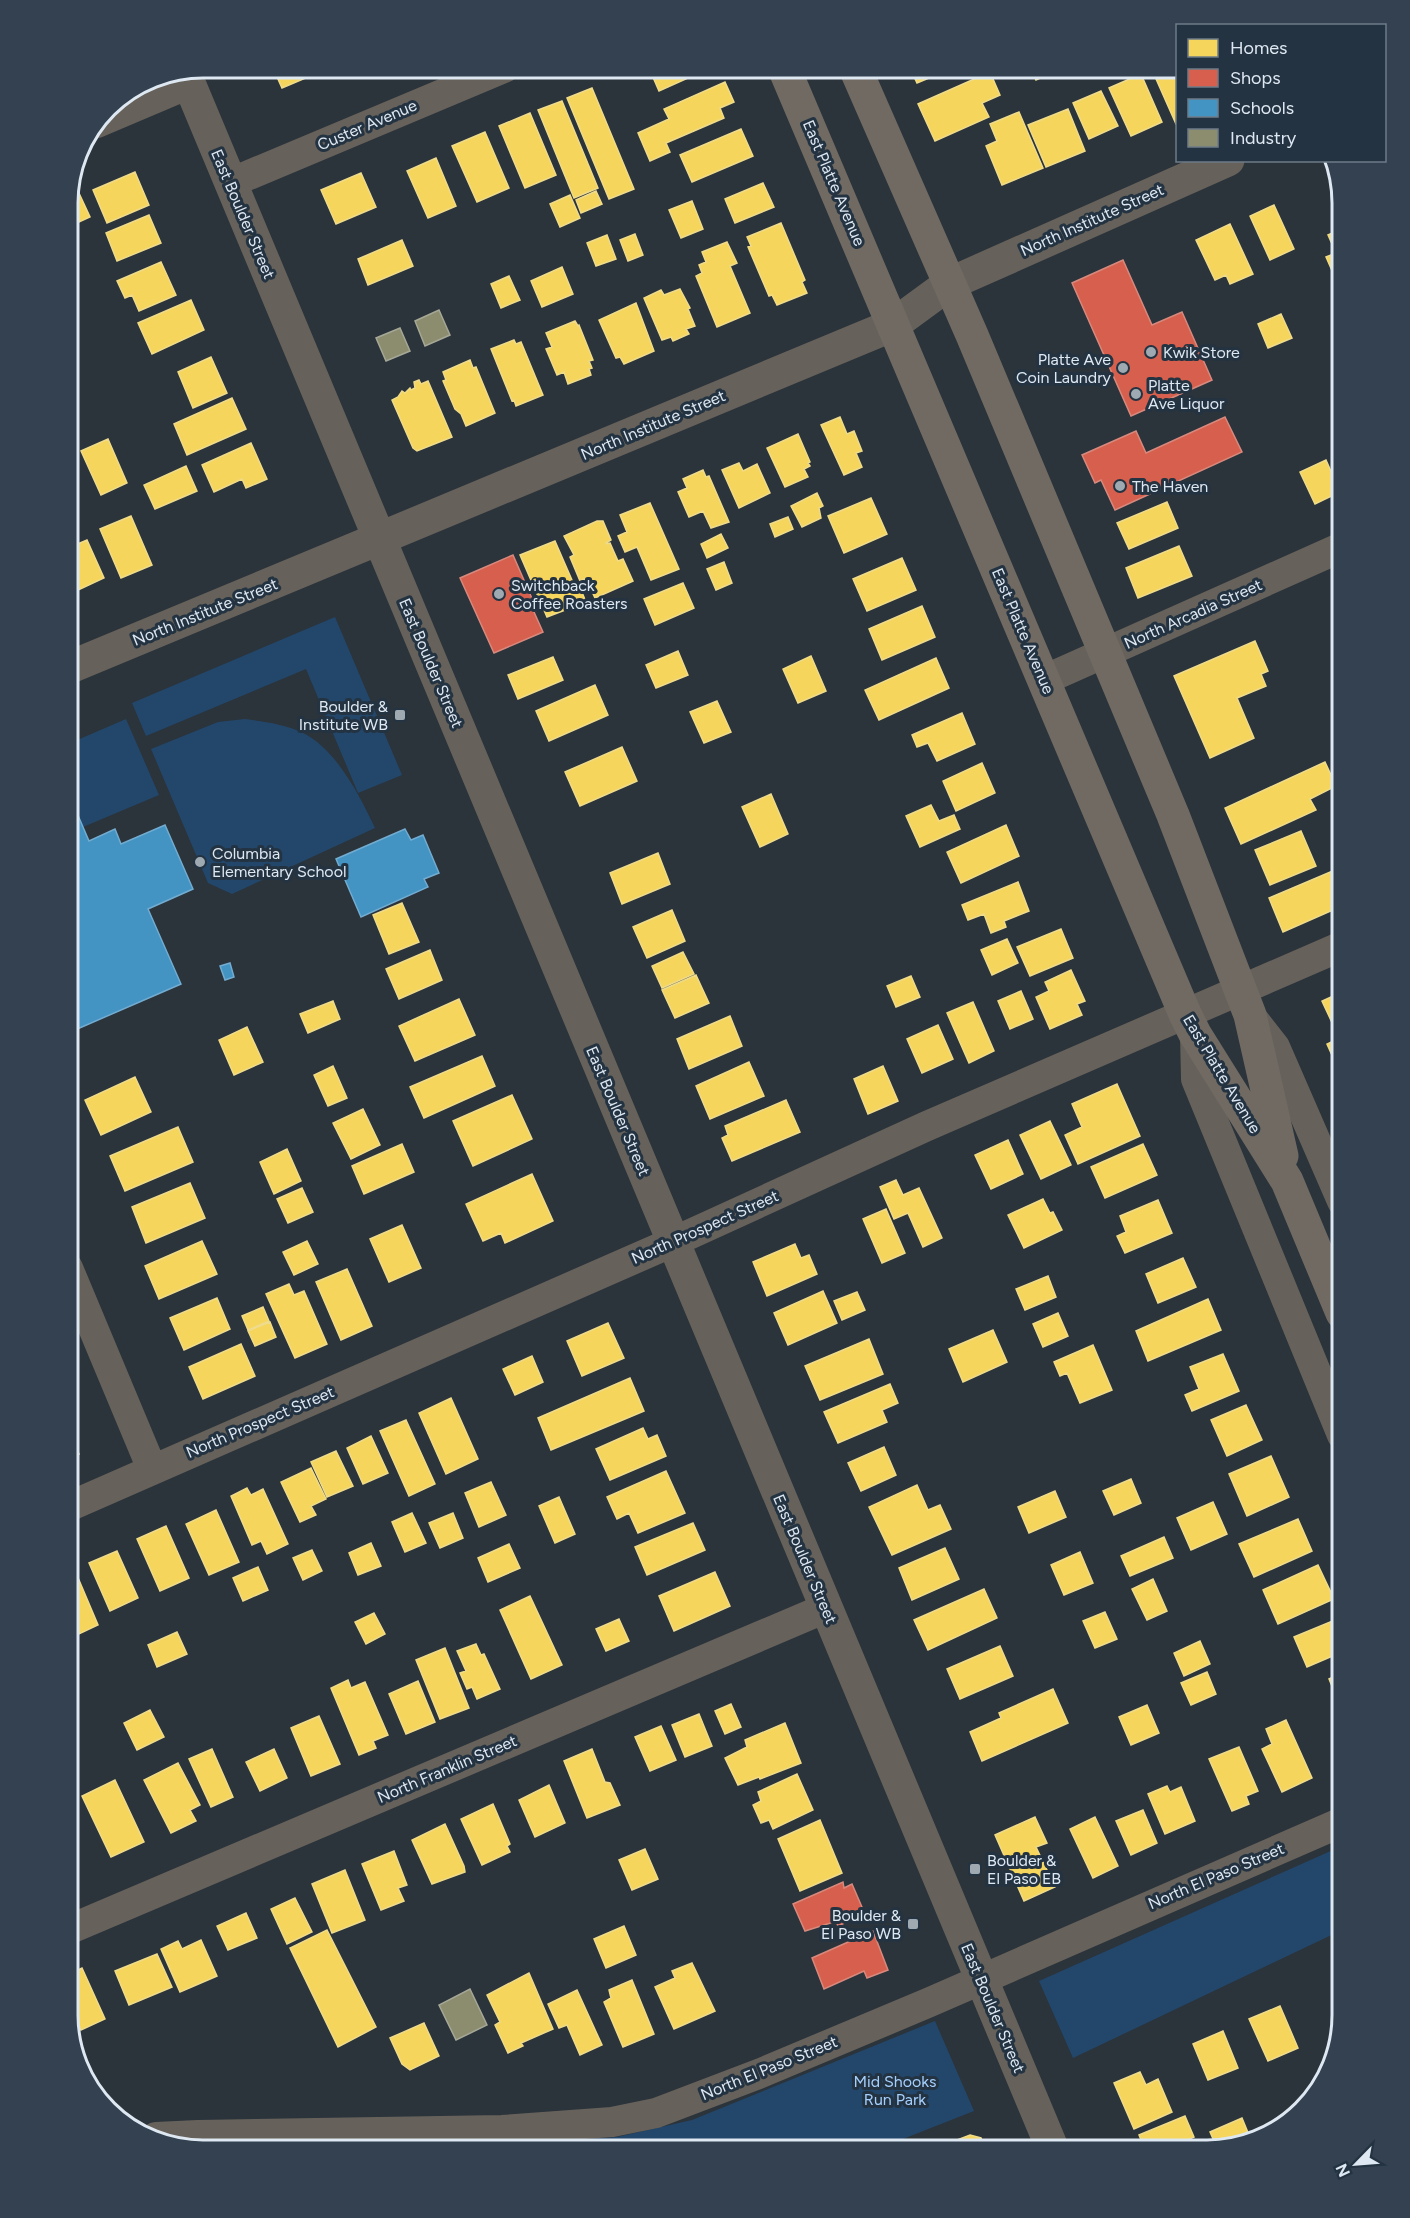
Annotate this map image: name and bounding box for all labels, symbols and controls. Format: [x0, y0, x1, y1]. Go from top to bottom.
legend [1176, 24, 1386, 162]
text: Homes [1230, 37, 1288, 59]
text: Shops [1230, 67, 1281, 89]
street label: Custer Avenue [314, 95, 420, 154]
text: Schools [1230, 97, 1294, 119]
street label: East Platte Avenue [799, 117, 869, 249]
text: Industry [1230, 127, 1297, 149]
street label: East Boulder Street [207, 146, 279, 282]
street label: North Institute Street [1017, 180, 1167, 260]
place label: Kwik Store [1163, 343, 1240, 362]
marker: Kwik Store [1144, 345, 1158, 359]
place label: Platte Ave Coin Laundry [1016, 350, 1112, 387]
marker: Platte Ave Coin Laundry [1116, 361, 1130, 375]
place label: Platte Ave Liquor [1148, 376, 1225, 413]
street label: North Institute Street [578, 386, 728, 464]
marker: Platte Ave Liquor [1129, 387, 1143, 401]
place label: The Haven [1132, 477, 1208, 496]
marker: The Haven [1113, 479, 1127, 493]
street label: East Platte Avenue [988, 565, 1058, 697]
street label: North Institute Street [130, 574, 280, 650]
street label: North Arcadia Street [1121, 575, 1265, 653]
place label: Switchback Coffee Roasters [511, 576, 628, 613]
marker: Switchback Coffee Roasters [492, 587, 506, 601]
street label: East Boulder Street [395, 595, 467, 731]
place label: Boulder & Institute WB [299, 697, 389, 734]
marker: Boulder & Institute WB [393, 708, 407, 722]
place label: Columbia Elementary School [212, 844, 346, 881]
marker: Columbia Elementary School [193, 855, 207, 869]
street label: East Platte Avenue [1179, 1011, 1265, 1137]
street label: East Boulder Street [582, 1043, 654, 1179]
street label: North Prospect Street [629, 1186, 781, 1268]
street label: North Prospect Street [183, 1382, 337, 1462]
street label: East Boulder Street [769, 1491, 841, 1627]
street label: North Franklin Street [374, 1731, 520, 1807]
street label: North El Paso Street [1145, 1839, 1287, 1913]
place label: Boulder & El Paso EB [987, 1851, 1061, 1888]
marker: Boulder & El Paso EB [968, 1862, 982, 1876]
place label: Boulder & El Paso WB [821, 1906, 902, 1943]
marker: Boulder & El Paso WB [906, 1917, 920, 1931]
street label: East Boulder Street [957, 1940, 1029, 2076]
street label: North El Paso Street [698, 2032, 840, 2104]
park label: Mid Shooks Run Park [853, 2072, 937, 2109]
north arrow [1326, 2134, 1386, 2194]
text: N [1332, 2161, 1354, 2180]

